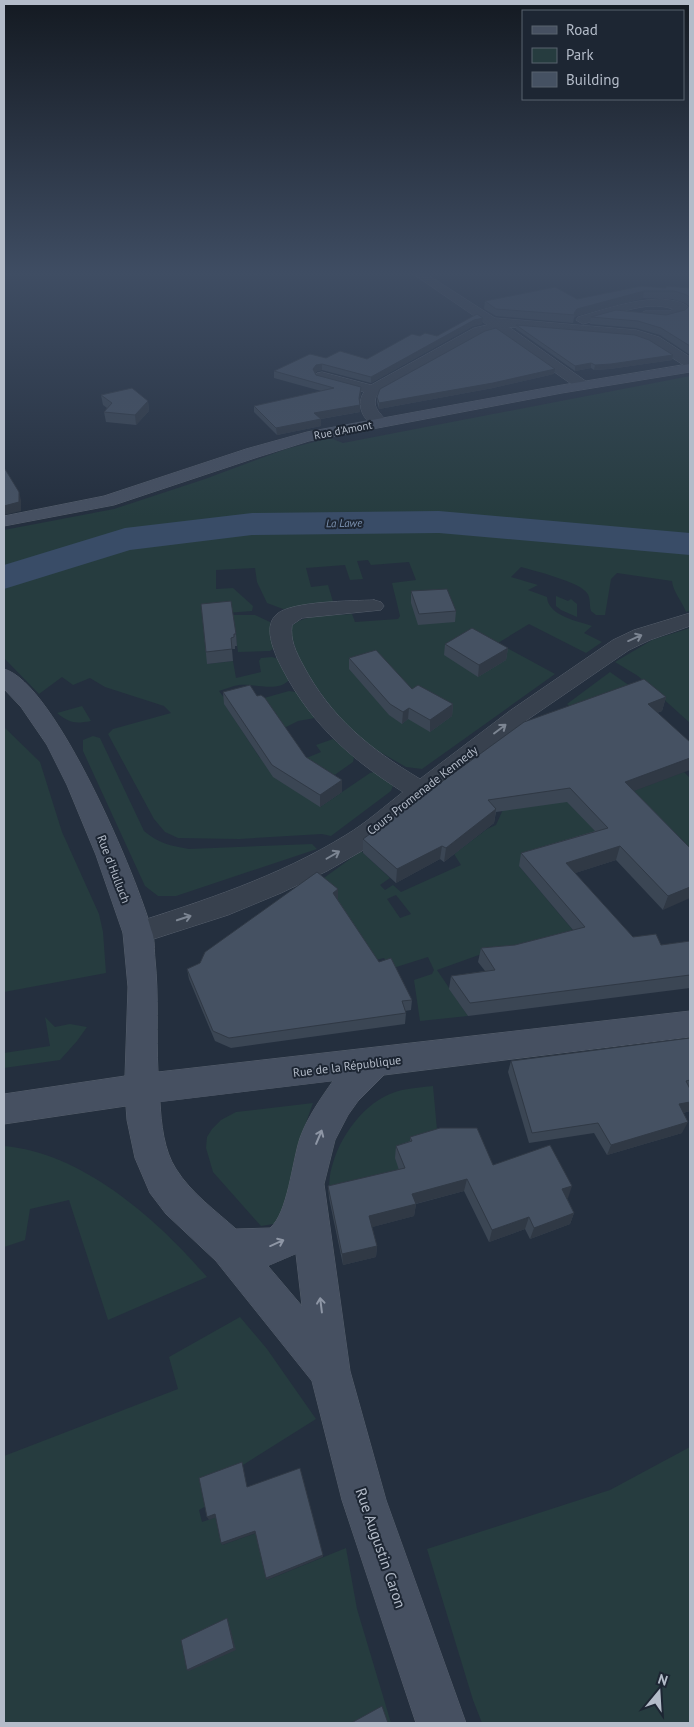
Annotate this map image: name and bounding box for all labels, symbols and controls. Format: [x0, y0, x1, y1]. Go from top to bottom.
legend [522, 10, 684, 100]
text: Road [566, 20, 598, 39]
text: Park [566, 45, 594, 64]
text: Building [566, 70, 620, 89]
street label: Rue d'Amont [313, 417, 373, 442]
water label: La Lawe [326, 516, 362, 530]
one-way arrow [627, 633, 642, 643]
one-way arrow [493, 724, 507, 734]
street label: Cours Promenade Kennedy [364, 742, 481, 838]
street label: Rue d'Hulluch [94, 833, 134, 905]
one-way arrow [326, 849, 340, 859]
one-way arrow [176, 913, 192, 923]
street label: Rue de la République [292, 1052, 402, 1080]
one-way arrow [315, 1130, 324, 1145]
one-way arrow [269, 1238, 284, 1248]
one-way arrow [316, 1298, 326, 1314]
street label: Rue Augustin Caron [352, 1485, 410, 1611]
north arrow [634, 1667, 684, 1717]
text: N [656, 1670, 670, 1690]

